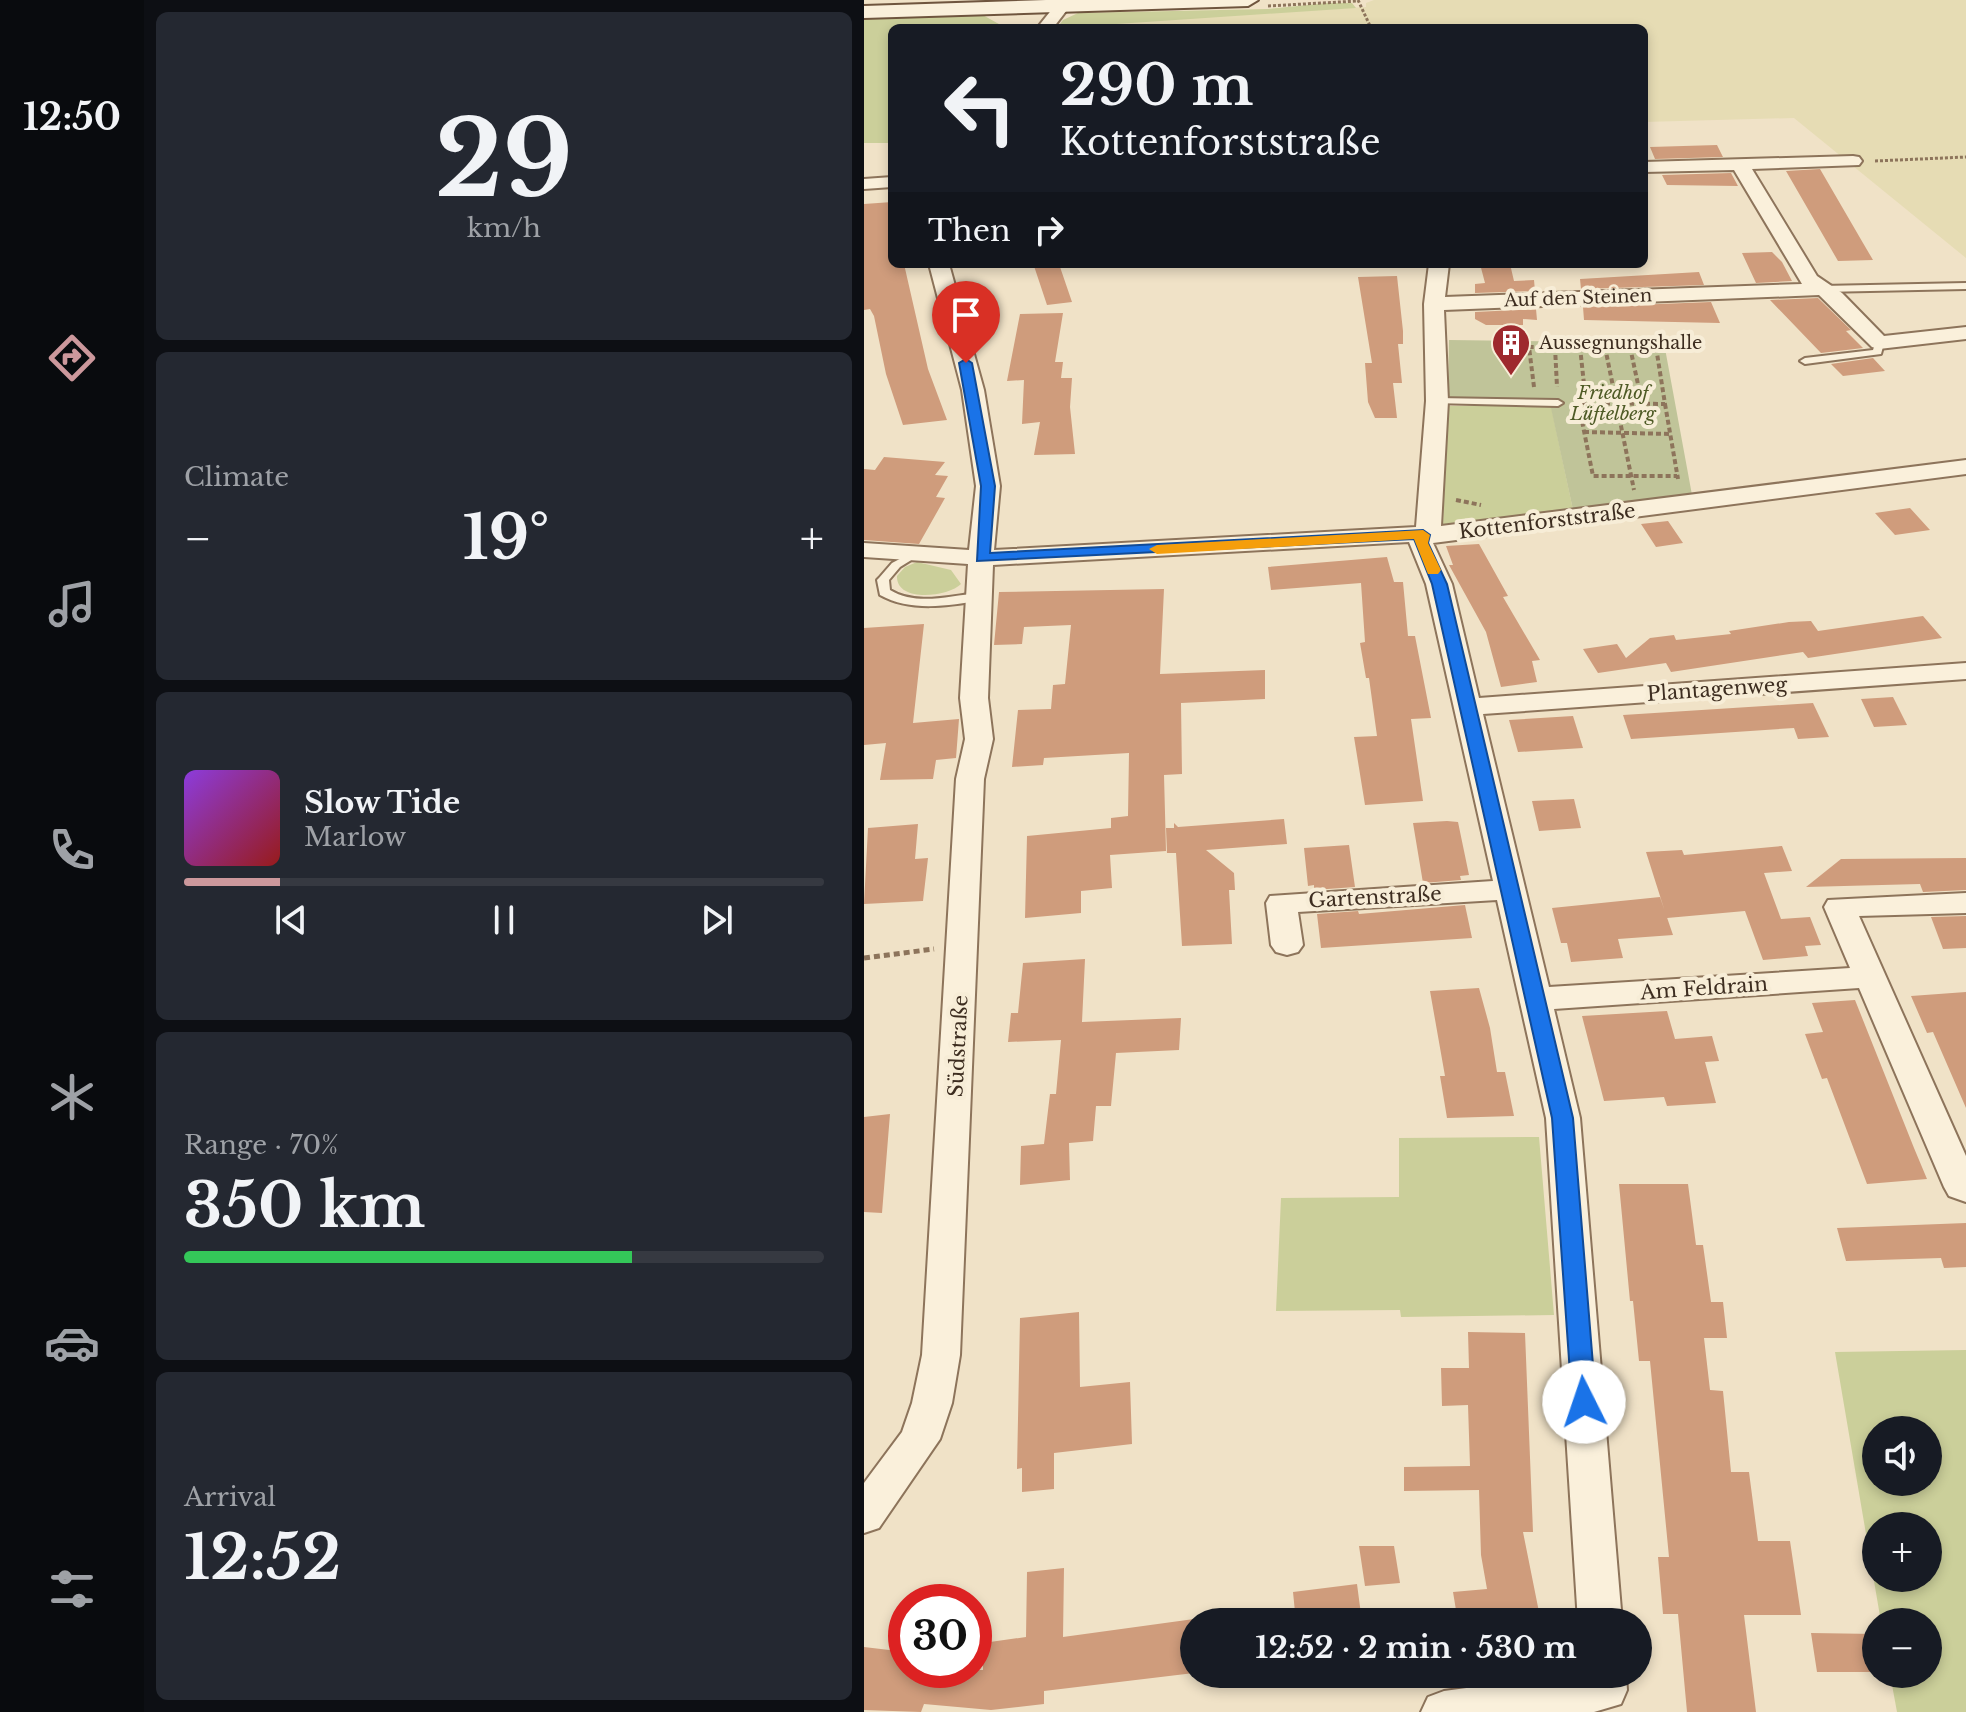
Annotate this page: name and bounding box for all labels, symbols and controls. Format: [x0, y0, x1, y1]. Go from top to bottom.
text: 290 m [1060, 51, 1253, 120]
icon: left [928, 56, 1032, 160]
text: 12:50 [23, 95, 121, 140]
text: 29 [435, 95, 573, 224]
text: Kottenforststraße [1060, 120, 1381, 165]
icon: right [1027, 208, 1071, 252]
text: km/h [467, 212, 541, 244]
text: Then [928, 212, 1011, 249]
pin [932, 281, 1000, 363]
street label: Auf den Steinen [1503, 284, 1652, 312]
icon: arrive [944, 293, 988, 337]
building icon: Aussegnungshalle [1490, 322, 1532, 377]
icon: directions [44, 330, 100, 386]
place label: Aussegnungshalle [1538, 332, 1702, 354]
park label: Friedhof Lüftelberg [1569, 382, 1657, 425]
text: Climate [184, 461, 289, 493]
street label: Kottenforststraße [1457, 498, 1637, 544]
text: 19° [463, 501, 549, 575]
text: − [184, 511, 212, 566]
text: + [800, 511, 824, 566]
icon: music [44, 576, 100, 632]
street label: Plantagenweg [1646, 672, 1789, 706]
text: Slow Tide [304, 784, 460, 821]
text: Marlow [304, 821, 406, 853]
icon: phone [44, 822, 100, 878]
street label: Gartenstraße [1308, 882, 1442, 912]
icon: previous [269, 898, 313, 942]
icon: pause [482, 898, 526, 942]
icon: next [695, 898, 739, 942]
street label: Am Feldrain [1638, 972, 1769, 1005]
street label: Südstraße [943, 994, 973, 1098]
icon: climate [44, 1069, 100, 1125]
text: Range · 70% [184, 1129, 339, 1161]
text: 350 km [184, 1169, 425, 1243]
icon: car [44, 1315, 100, 1371]
position arrow [1542, 1360, 1626, 1444]
map controls [1862, 1416, 1942, 1688]
button: sound [1862, 1416, 1942, 1496]
text: Arrival [184, 1481, 276, 1513]
button: + [1862, 1512, 1942, 1592]
text: 12:52 [184, 1521, 341, 1595]
icon: filters [44, 1561, 100, 1617]
speed limit sign: 30 [888, 1584, 992, 1688]
button: − [1862, 1608, 1942, 1688]
text: 12:52 · 2 min · 530 m [1255, 1629, 1577, 1666]

